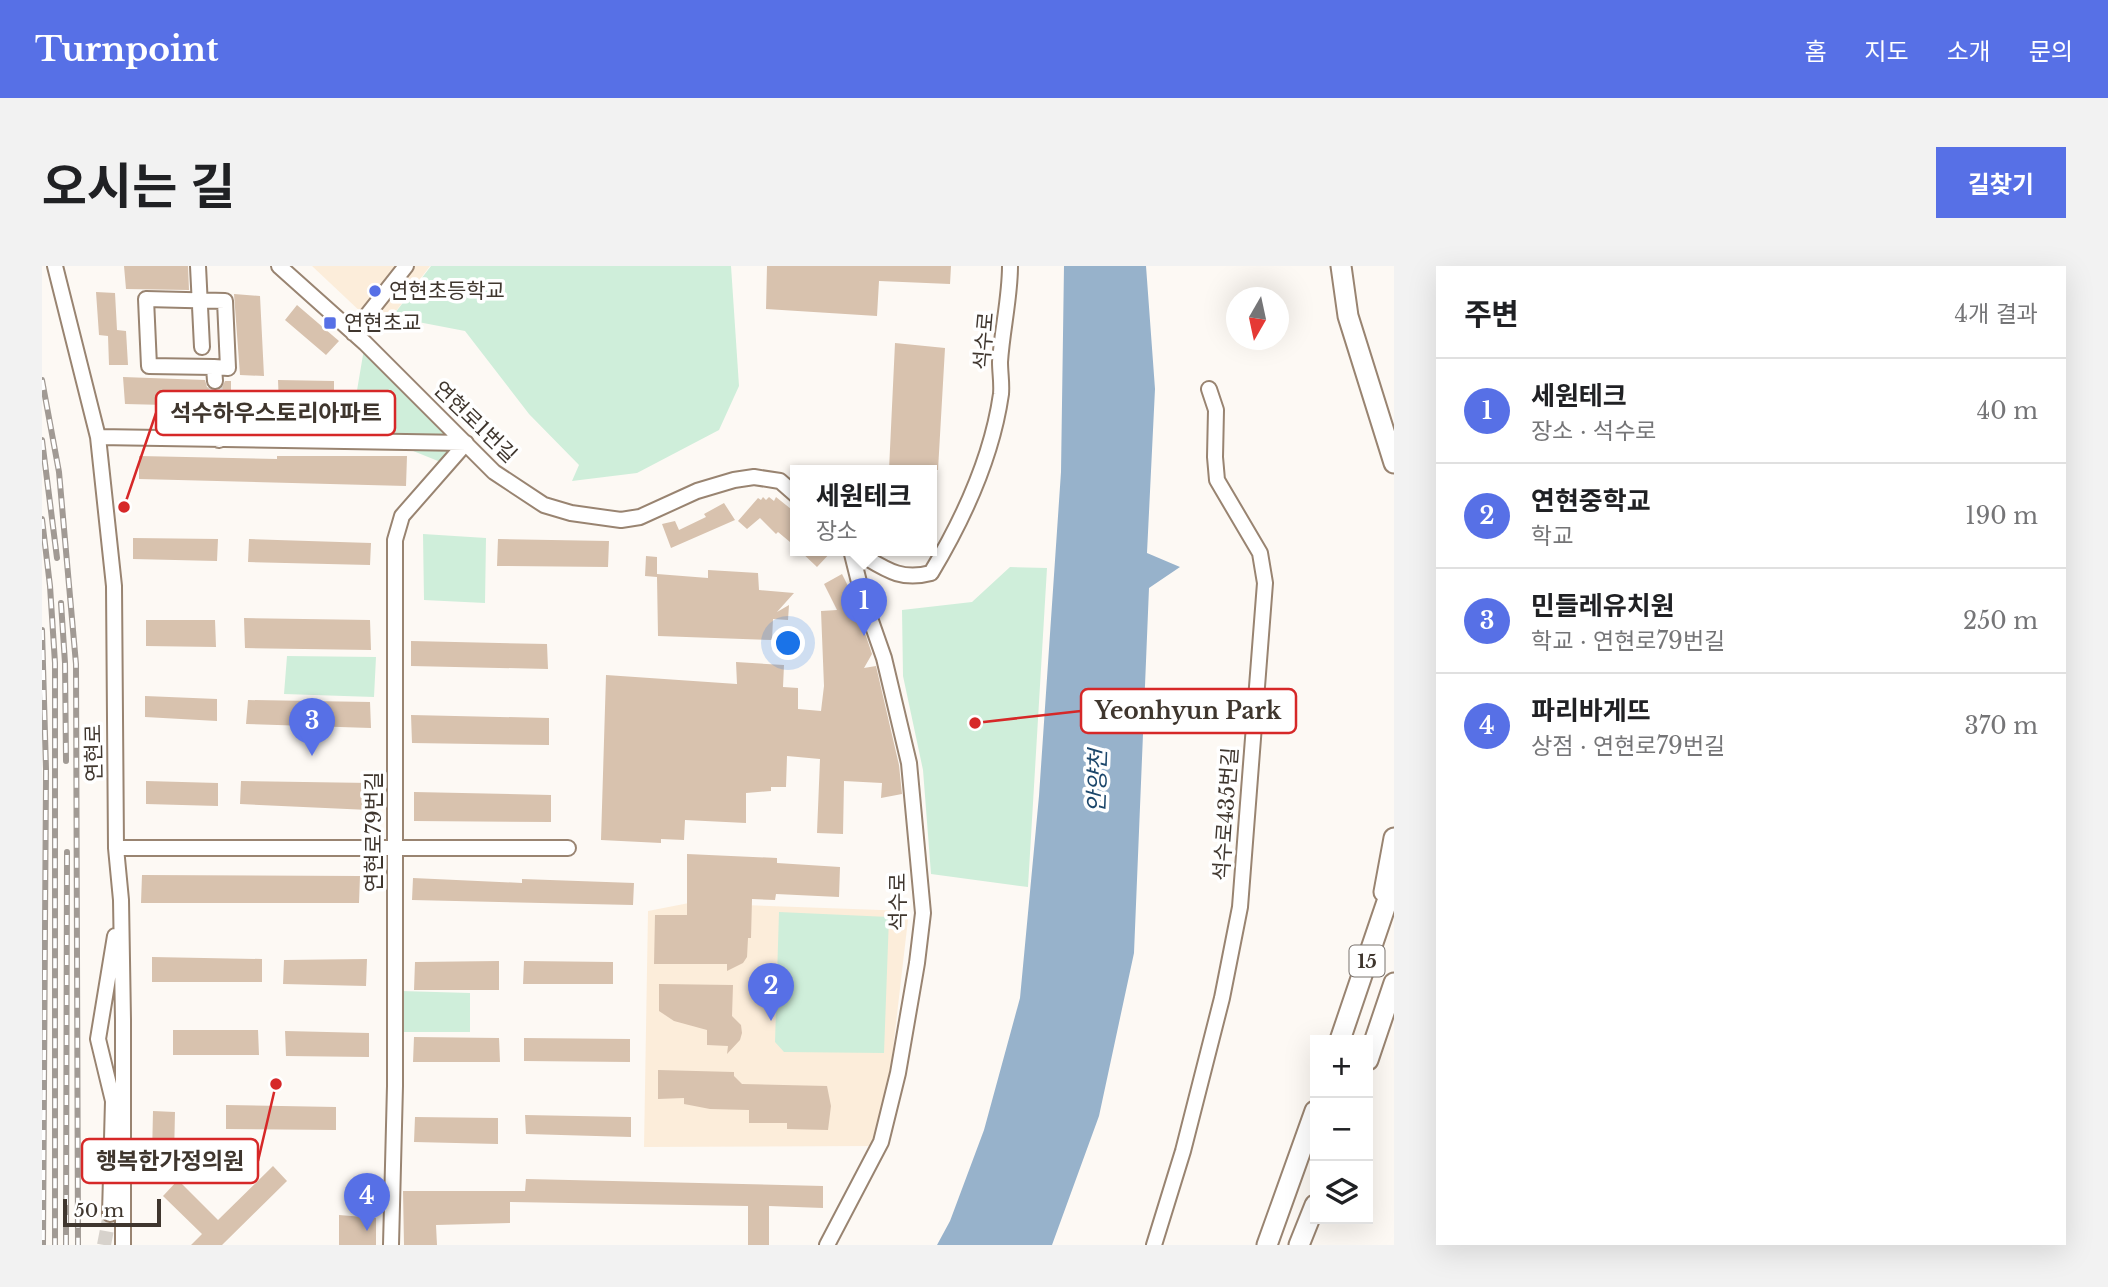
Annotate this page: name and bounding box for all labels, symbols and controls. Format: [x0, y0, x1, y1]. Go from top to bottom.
text: Turnpoint [35, 29, 219, 70]
text: 홈 [1804, 37, 1826, 66]
text: 지도 [1864, 37, 1909, 66]
text: 소개 [1947, 37, 1991, 66]
text: 문의 [2029, 37, 2073, 66]
button: 길찾기 [1936, 147, 2066, 218]
text: 오시는 길 [42, 156, 235, 217]
place label: 연현초등학교 [389, 278, 505, 304]
marker: 연현초등학교 [367, 283, 383, 299]
north arrow [1226, 287, 1289, 350]
text: 주변 [1464, 296, 1519, 333]
text: 4개 결과 [1954, 300, 2038, 328]
place label: 연현초교 [344, 310, 421, 336]
street label: 석수로 [969, 311, 999, 371]
marker: 연현초교 [322, 315, 338, 331]
street label: 연현로1번길 [428, 376, 522, 468]
text: 세원테크 [1531, 380, 1627, 412]
callout: 석수하우스토리아파트 [156, 391, 395, 435]
text: 1 [1482, 397, 1492, 425]
text: 40 m [1977, 397, 2038, 425]
text: 석수하우스토리아파트 [170, 399, 382, 427]
text: 장소 · 석수로 [1531, 417, 1657, 445]
popup [790, 465, 937, 556]
text: 세원테크 [816, 480, 911, 512]
text: 연현중학교 [1531, 485, 1651, 517]
text: 2 [1480, 502, 1494, 530]
text: 190 m [1965, 502, 2038, 530]
text: 장소 [816, 517, 858, 545]
text: 학교 [1531, 522, 1573, 550]
pin: 1 [841, 578, 887, 636]
text: 민들레유치원 [1531, 590, 1675, 622]
text: 3 [1480, 607, 1494, 635]
text: 250 m [1963, 607, 2038, 635]
your location [771, 626, 805, 660]
text: 학교 · 연현로79번길 [1531, 627, 1725, 655]
callout: Yeonhyun Park [1081, 689, 1296, 733]
text: 파리바게뜨 [1531, 695, 1651, 727]
text: Yeonhyun Park [1094, 697, 1282, 725]
pin: 3 [289, 698, 335, 756]
text: 4 [1479, 712, 1495, 740]
text: 370 m [1965, 712, 2038, 740]
street label: 연현로 [80, 724, 108, 782]
text: 상점 · 연현로79번길 [1531, 732, 1725, 760]
water label: 안양천 [1082, 746, 1112, 813]
street label: 석수로435번길 [1208, 746, 1244, 882]
street label: 연현로79번길 [361, 772, 387, 892]
street label: 석수로 [885, 873, 911, 931]
road number: 15 [1350, 946, 1384, 976]
pin: 2 [748, 963, 794, 1021]
map controls [1310, 1035, 1373, 1224]
button: + [1310, 1035, 1373, 1098]
button: − [1310, 1098, 1373, 1161]
callout: 행복한가정의원 [82, 1139, 258, 1183]
text: 행복한가정의원 [96, 1147, 244, 1175]
button: layers [1310, 1161, 1373, 1224]
pin: 4 [344, 1173, 390, 1231]
scale bar [63, 1196, 161, 1228]
text: 50 m [74, 1199, 124, 1222]

